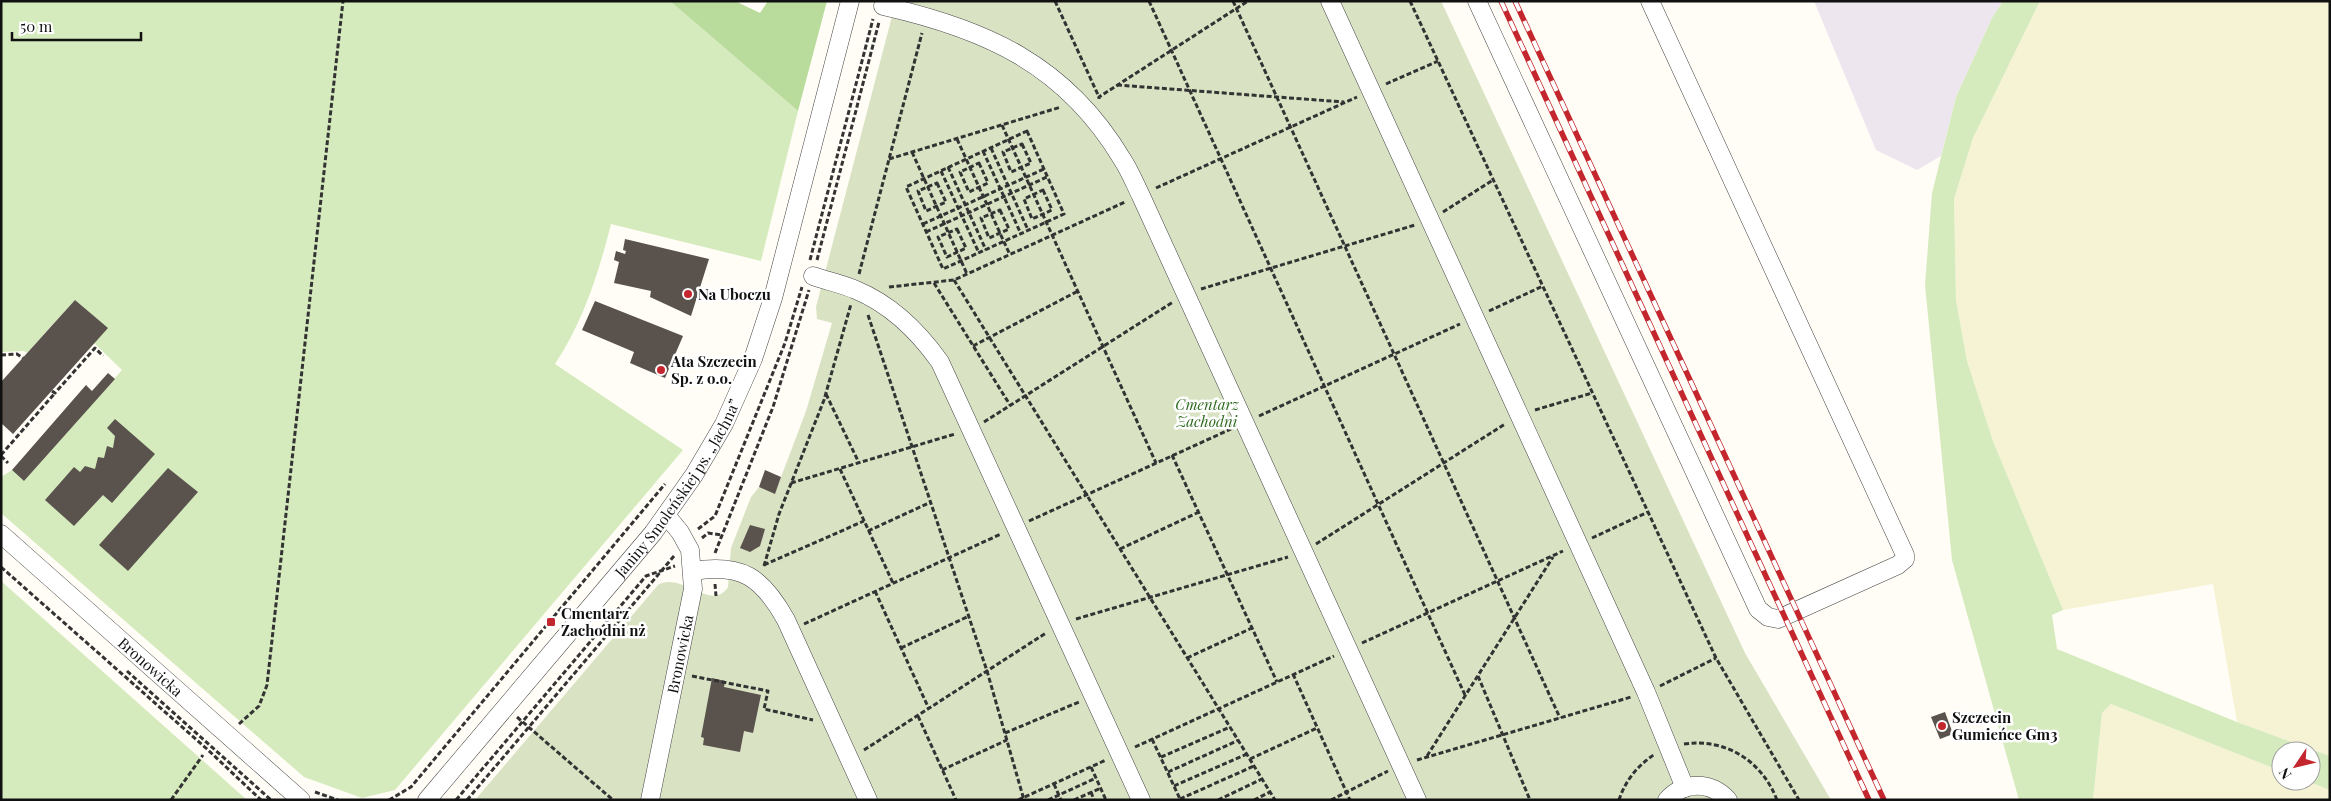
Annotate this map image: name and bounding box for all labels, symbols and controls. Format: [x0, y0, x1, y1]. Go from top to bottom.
scale bar [12, 10, 141, 42]
text: 50 m [20, 16, 53, 36]
place label: Na Uboczu [698, 284, 771, 304]
marker: Na Uboczu [682, 288, 694, 300]
place label: Ata Szczecin Sp. z o.o. [670, 351, 758, 388]
marker: Ata Szczecin Sp. z o.o. [655, 364, 667, 376]
park label: Cmentarz Zachodni [1175, 394, 1240, 431]
street label: Janiny Smoleńskiej ps. „Jachna” [610, 396, 744, 582]
place label: Cmentarz Zachodni nż [561, 603, 646, 640]
street label: Bronowicka [662, 612, 698, 695]
marker: Cmentarz Zachodni nż [545, 616, 557, 628]
street label: Bronowicka [114, 633, 188, 701]
place label: Szczecin Gumieńce Gm3 [1952, 707, 2058, 744]
marker: Szczecin Gumieńce Gm3 [1936, 720, 1948, 732]
north arrow [2271, 741, 2321, 791]
text: N [2274, 764, 2296, 783]

